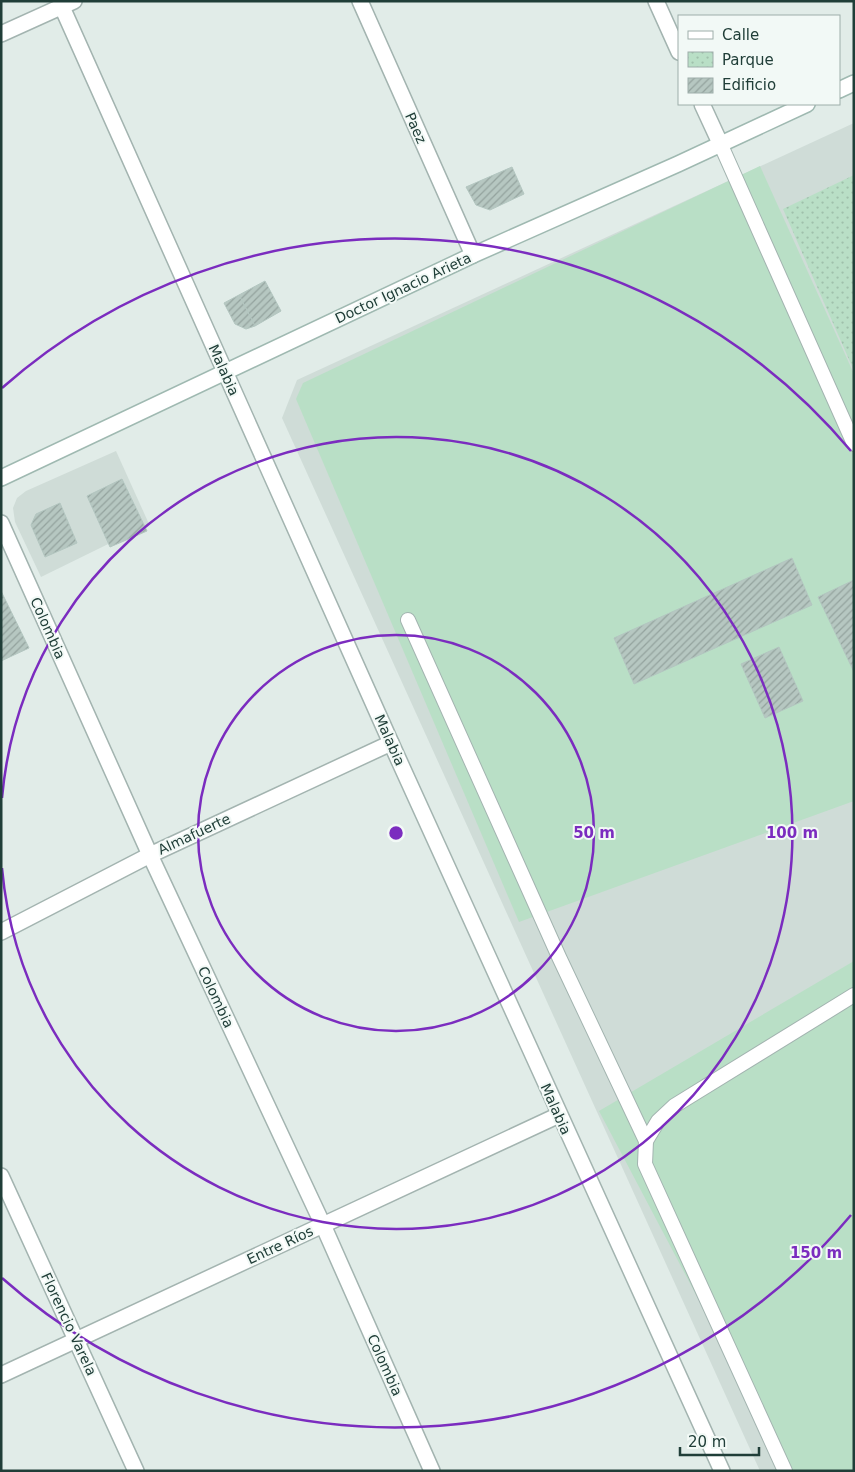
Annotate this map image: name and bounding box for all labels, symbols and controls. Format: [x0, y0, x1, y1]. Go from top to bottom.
legend [678, 15, 840, 105]
text: Calle [722, 26, 759, 44]
text: Parque [722, 51, 774, 69]
text: Edificio [722, 76, 776, 94]
street label: Paez [402, 110, 430, 146]
street label: Doctor Ignacio Arieta [332, 249, 474, 327]
street label: Malabia [206, 342, 242, 398]
street label: Colombia [27, 595, 69, 661]
street label: Malabia [372, 712, 408, 768]
street label: Almafuerte [155, 810, 233, 858]
centre of rings [387, 824, 405, 842]
text: 50 m [573, 824, 615, 842]
text: 100 m [766, 824, 818, 842]
street label: Colombia [195, 964, 237, 1030]
street label: Malabia [538, 1081, 574, 1137]
street label: Entre Ríos [244, 1223, 316, 1267]
text: 150 m [790, 1244, 842, 1262]
street label: Florencio Varela [38, 1270, 100, 1378]
street label: Colombia [364, 1332, 406, 1398]
scale bar [680, 1424, 759, 1456]
text: 20 m [688, 1433, 726, 1451]

